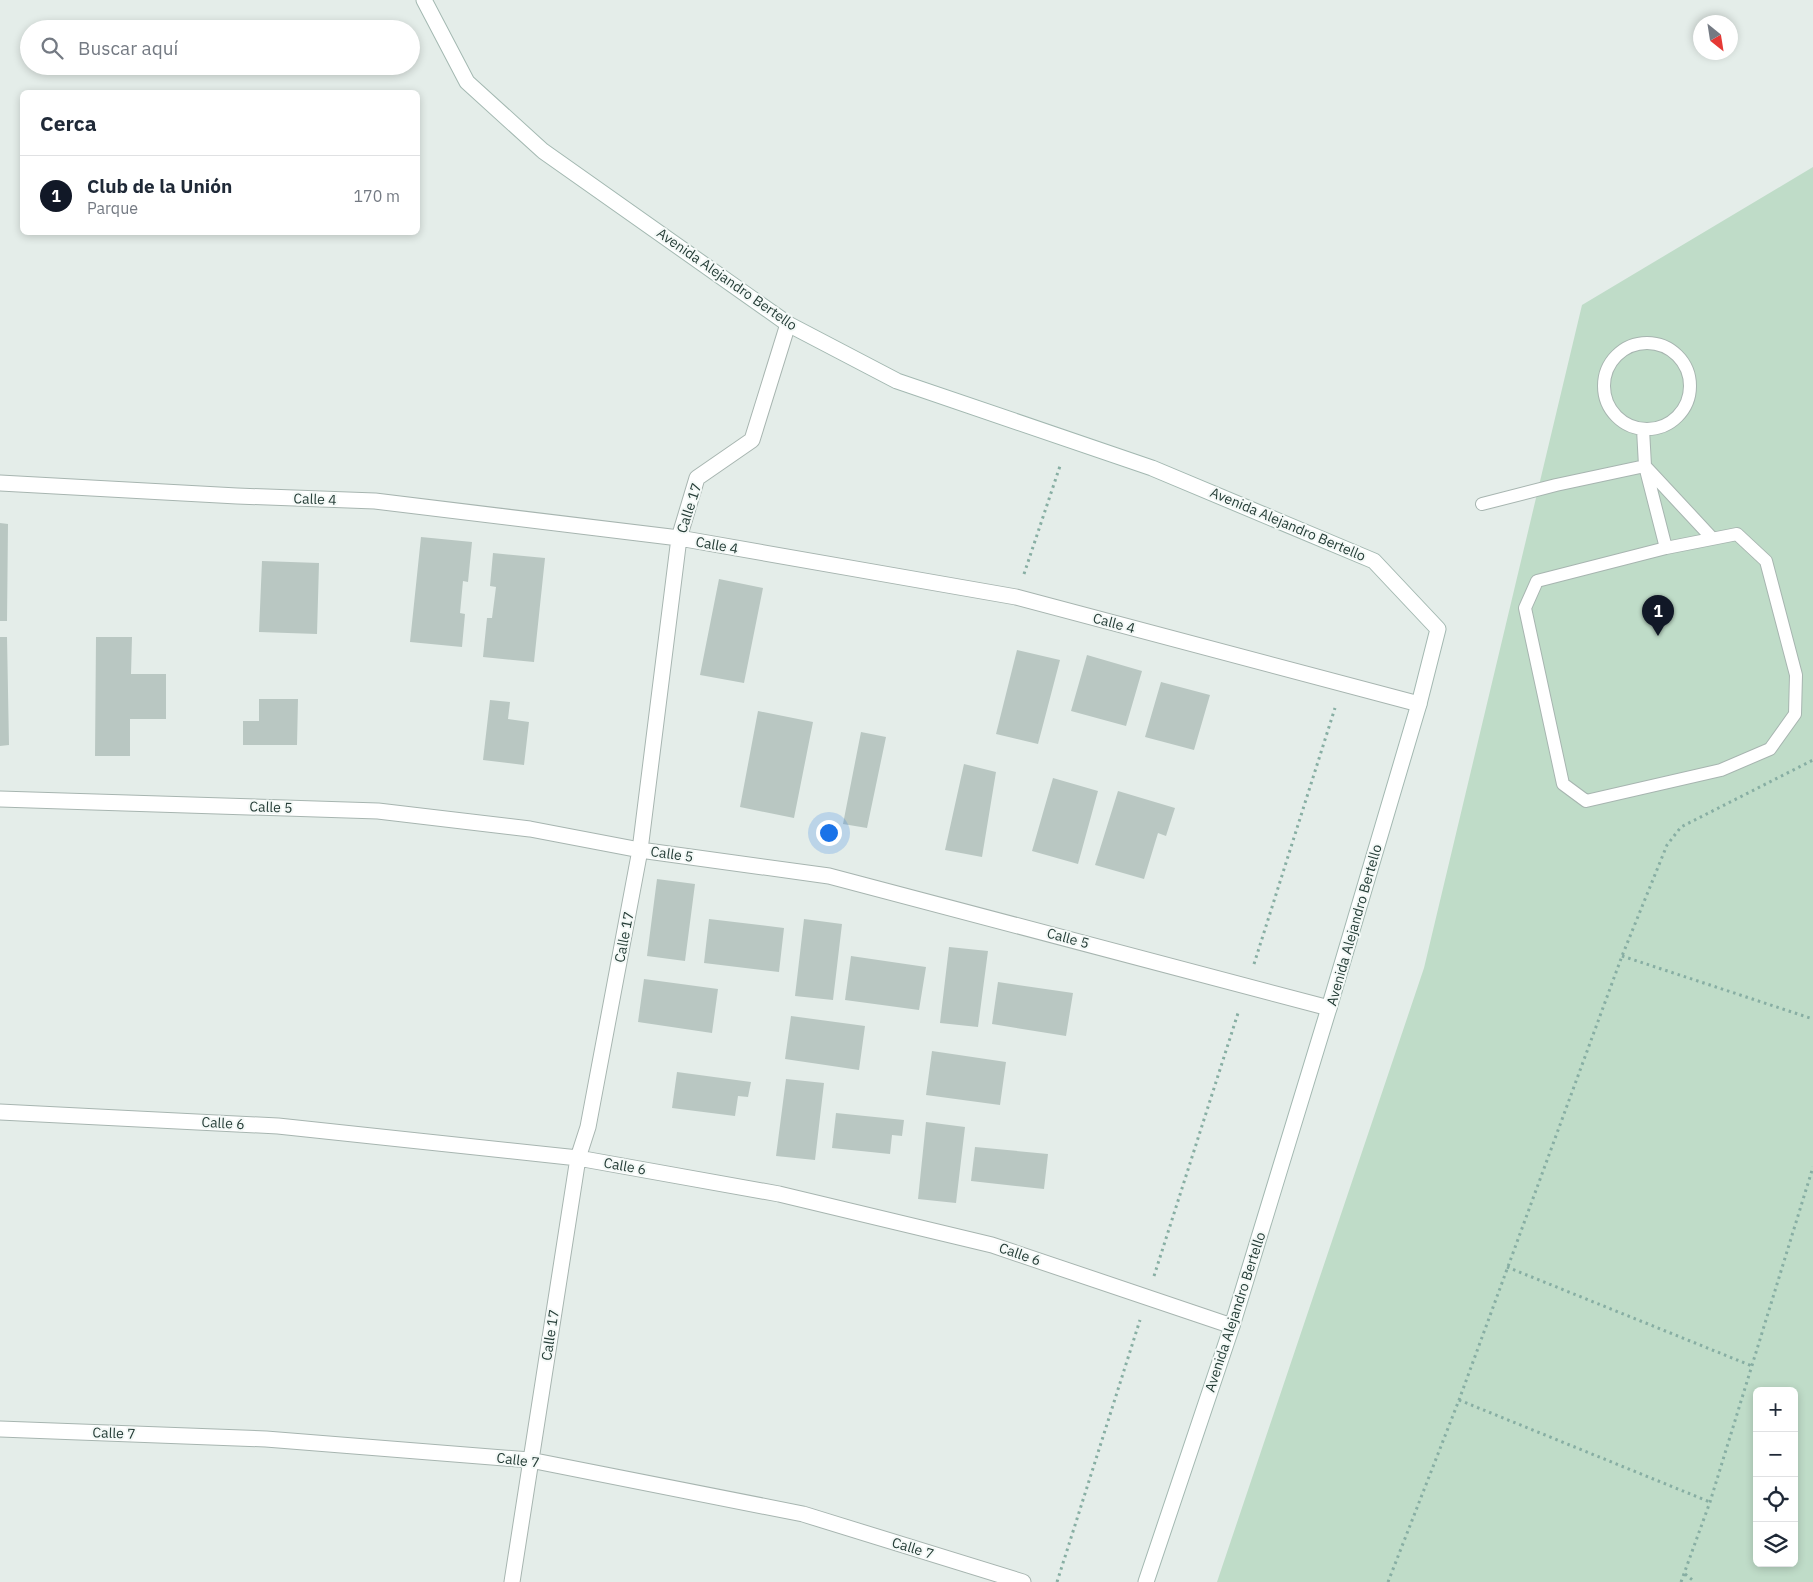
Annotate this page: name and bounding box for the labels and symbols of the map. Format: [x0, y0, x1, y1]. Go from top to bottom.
north arrow [1693, 15, 1738, 60]
street label: Avenida Alejandro Bertello [653, 224, 801, 334]
street label: Calle 17 [672, 481, 706, 535]
street label: Avenida Alejandro Bertello [1208, 483, 1369, 565]
street label: Calle 4 [293, 489, 337, 509]
street label: Calle 4 [694, 532, 740, 558]
pin: 1 [1642, 595, 1674, 636]
street label: Calle 4 [1091, 609, 1137, 637]
street label: Calle 5 [249, 797, 293, 817]
your location [816, 820, 842, 846]
street label: Calle 5 [649, 842, 695, 866]
street label: Avenida Alejandro Bertello [1322, 842, 1386, 1008]
street label: Calle 17 [610, 910, 638, 964]
street label: Calle 5 [1045, 924, 1091, 952]
street label: Calle 6 [201, 1113, 245, 1133]
street label: Calle 6 [602, 1153, 648, 1179]
street label: Avenida Alejandro Bertello [1201, 1230, 1269, 1394]
street label: Calle 6 [997, 1238, 1043, 1270]
street label: Calle 17 [537, 1308, 563, 1362]
street label: Calle 7 [92, 1423, 136, 1443]
street label: Calle 7 [496, 1448, 540, 1472]
street label: Calle 7 [890, 1533, 936, 1563]

